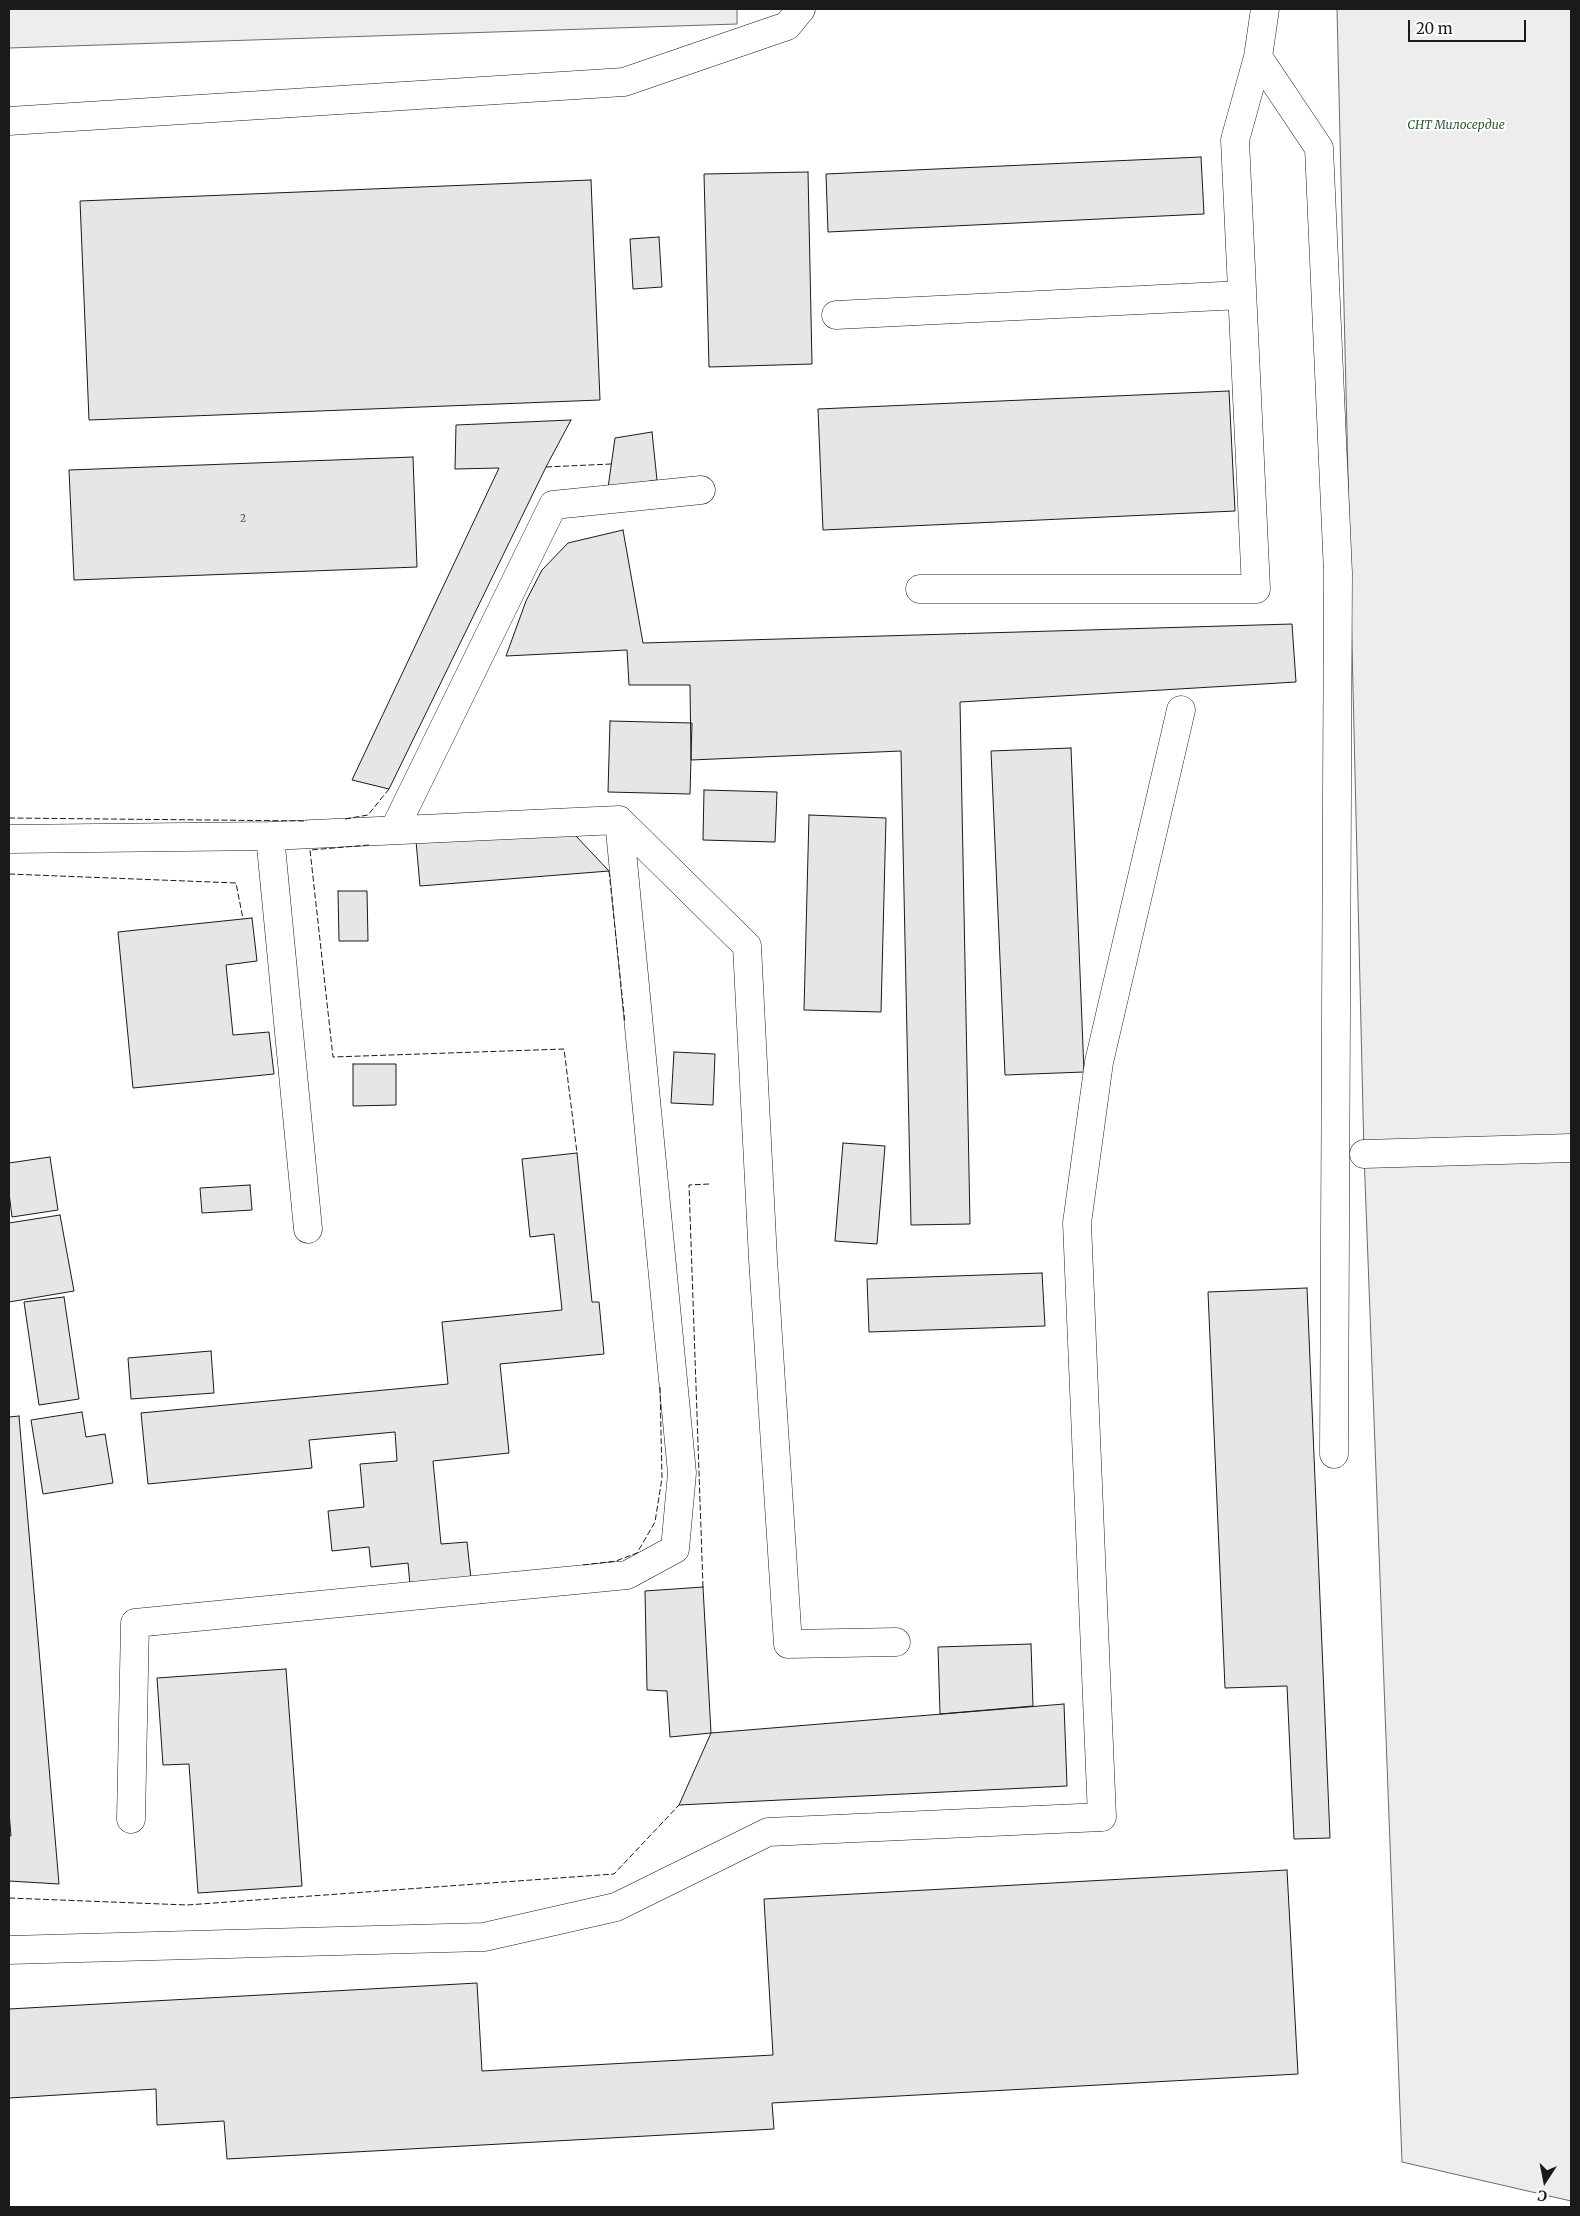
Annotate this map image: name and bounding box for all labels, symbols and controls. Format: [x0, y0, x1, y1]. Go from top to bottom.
scale bar [1410, 10, 1528, 42]
text: 20 m [1416, 19, 1453, 38]
park label: СНТ Милосердие [1407, 119, 1505, 133]
house number: 2 [240, 513, 246, 525]
north arrow [1520, 2156, 1570, 2206]
text: С [1536, 2186, 1548, 2205]

